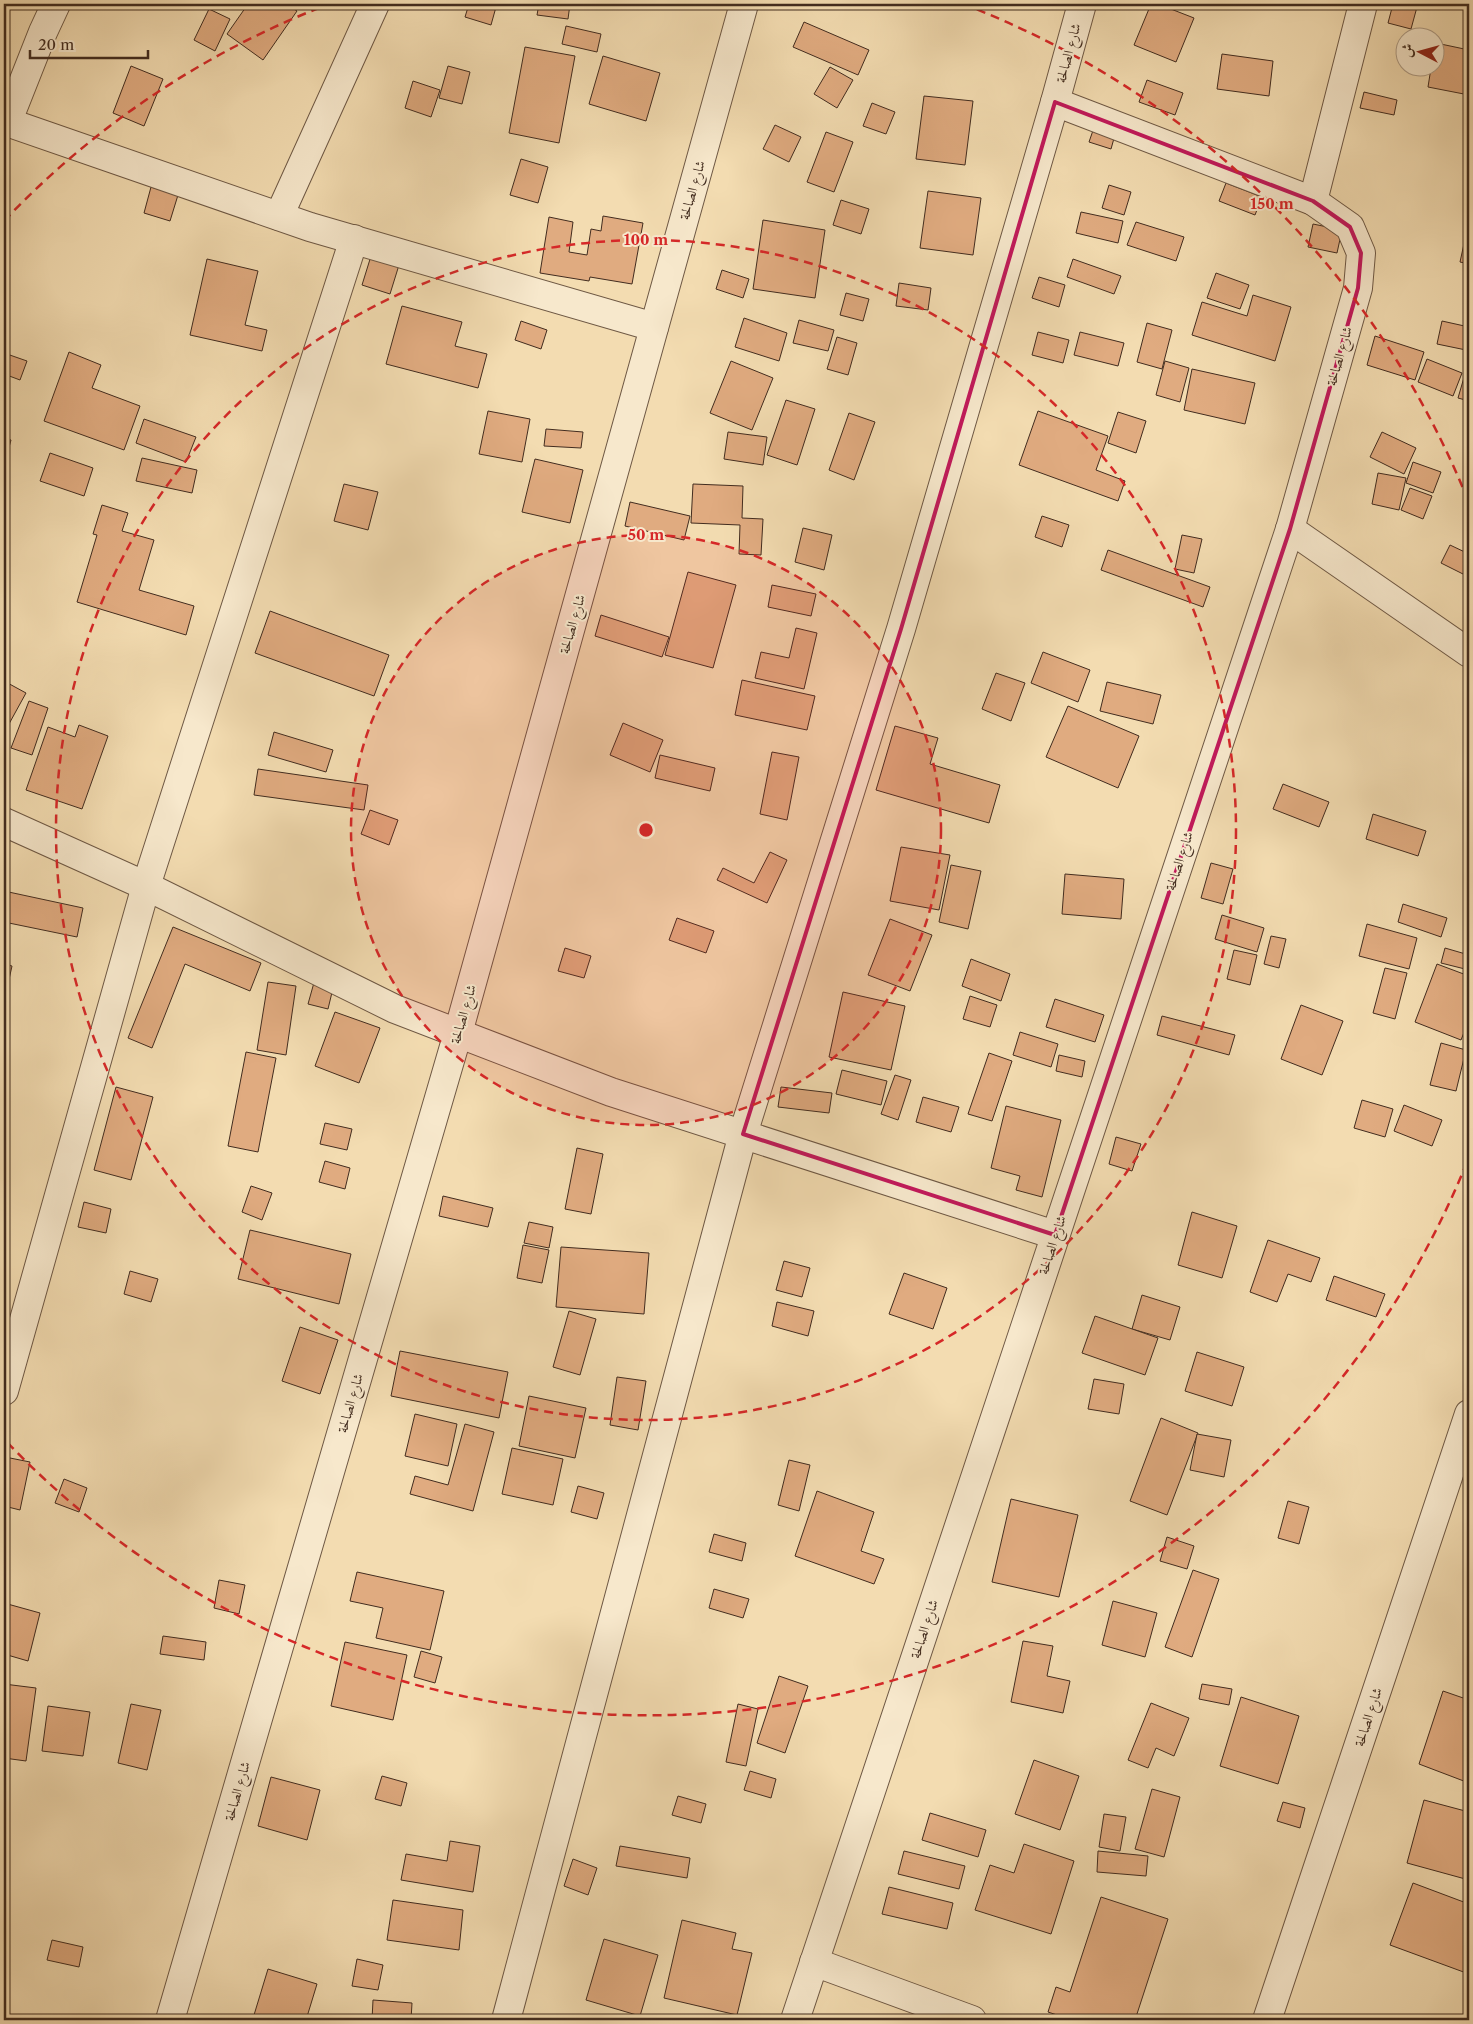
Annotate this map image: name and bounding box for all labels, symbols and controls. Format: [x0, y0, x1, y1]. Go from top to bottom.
street label: شارع الصالحة [1051, 21, 1087, 86]
scale bar [30, 28, 148, 60]
north arrow [1396, 28, 1446, 78]
text: 20 m [38, 35, 74, 54]
text: ش [1397, 43, 1417, 58]
street label: شارع الصالحة [675, 158, 712, 223]
text: 150 m [1250, 194, 1294, 213]
text: 100 m [624, 230, 668, 249]
street label: شارع الصالحة [1322, 324, 1359, 389]
text: 50 m [628, 525, 664, 544]
street label: شارع الصالحة [555, 592, 592, 657]
centre of rings [637, 821, 655, 839]
street label: شارع الصالحة [1161, 829, 1200, 894]
street label: شارع الصالحة [446, 982, 483, 1047]
street label: شارع الصالحة [1034, 1213, 1073, 1278]
street label: شارع الصالحة [333, 1371, 370, 1436]
street label: شارع الصالحة [906, 1597, 945, 1662]
street label: شارع الصالحة [1350, 1685, 1389, 1750]
street label: شارع الصالحة [220, 1759, 257, 1824]

